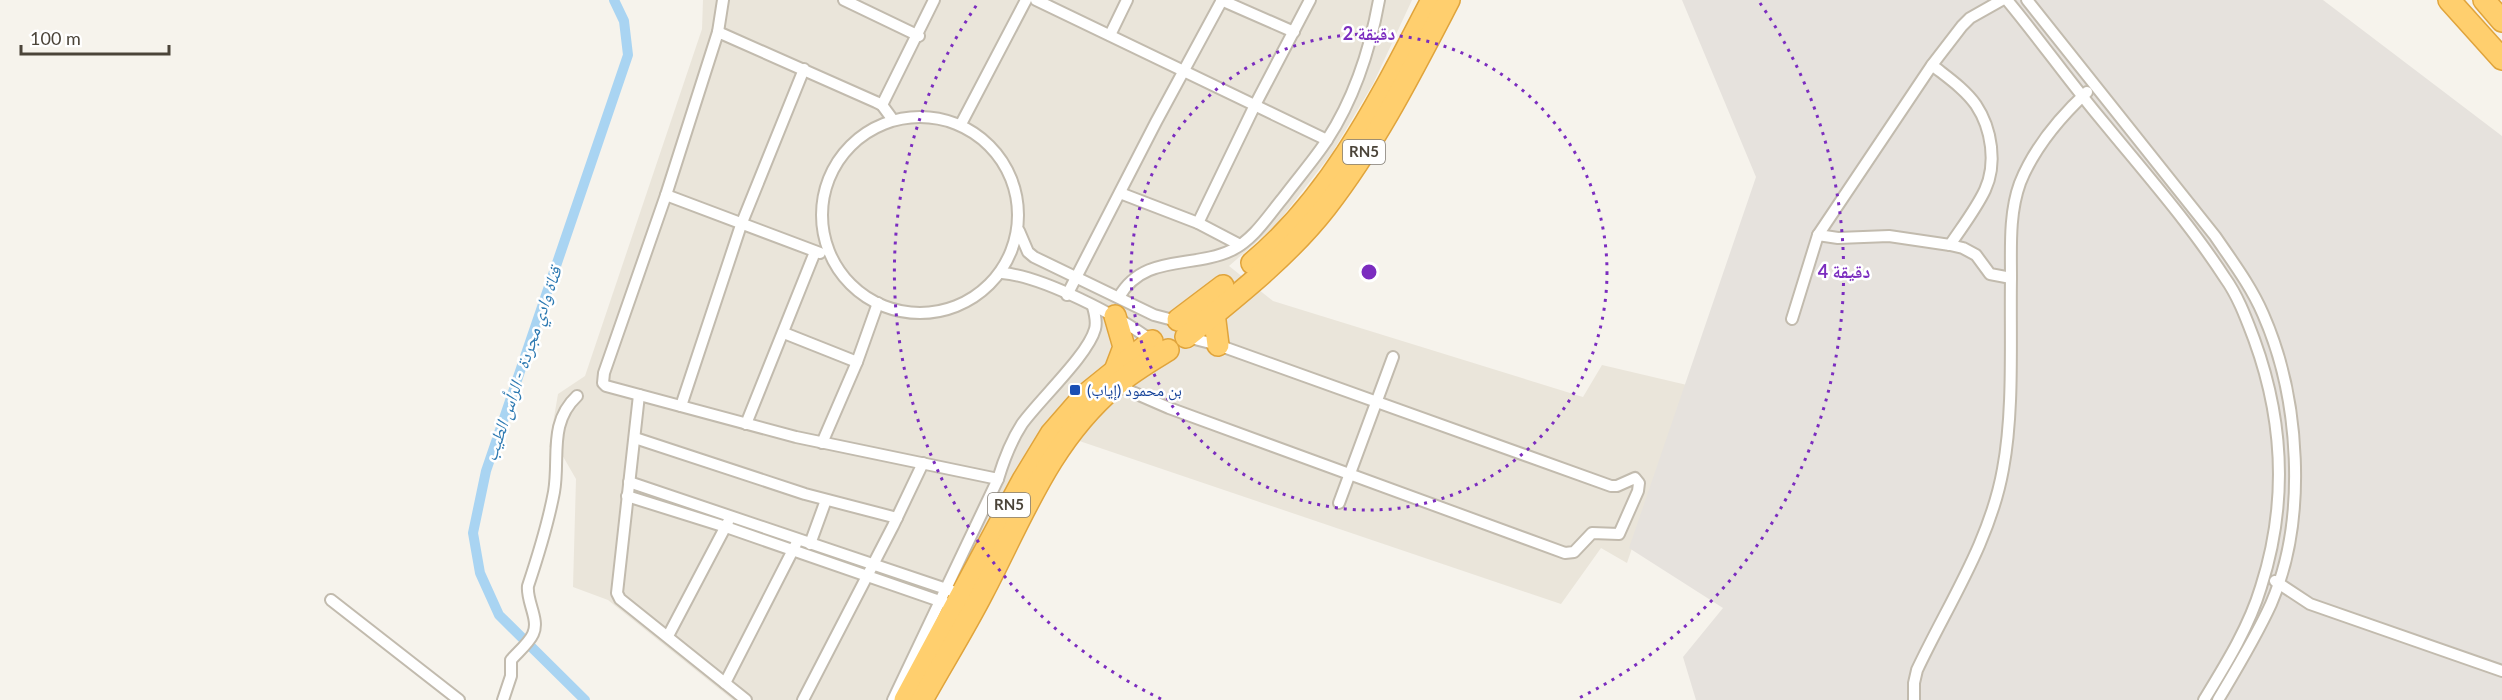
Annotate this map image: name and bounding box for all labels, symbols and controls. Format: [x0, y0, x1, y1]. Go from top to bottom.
scale bar [21, 18, 170, 56]
text: 2 دقيقة [1343, 22, 1395, 44]
text: 100 m [30, 27, 81, 49]
road number: RN5 [1343, 140, 1385, 164]
text: 4 دقيقة [1818, 260, 1870, 282]
water label: قناة وادي مجردة - الرأس الطيب [478, 261, 571, 465]
centre of rings [1359, 262, 1379, 282]
place label: بن محمود (إياب) [1087, 380, 1182, 401]
marker: بن محمود (إياب) [1068, 383, 1082, 397]
road number: RN5 [988, 493, 1030, 517]

